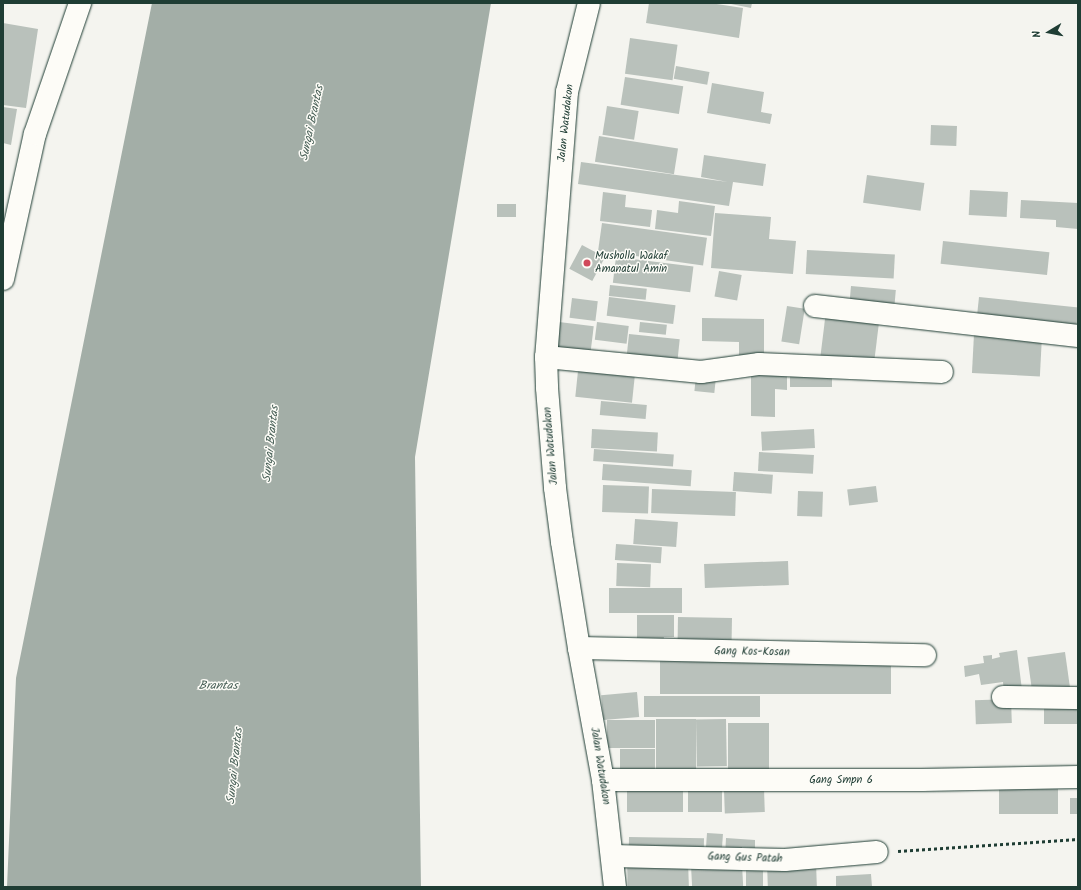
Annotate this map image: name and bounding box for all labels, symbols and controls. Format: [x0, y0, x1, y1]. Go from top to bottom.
north arrow [1029, 12, 1069, 52]
text: N [1028, 29, 1047, 39]
street label: Jalan Watudakon [555, 83, 577, 163]
water label: Sungai Brantas [297, 84, 327, 162]
place label: Musholla Wakaf Amanatul Amin [595, 250, 668, 276]
marker: Musholla Wakaf Amanatul Amin [582, 258, 592, 268]
water label: Sungai Brantas [260, 405, 282, 483]
street label: Jalan Watudakon [541, 406, 561, 486]
street label: Gang Kos-Kosan [714, 645, 790, 659]
water label: Brantas [198, 679, 238, 693]
street label: Jalan Watudakon [587, 726, 613, 806]
water label: Sungai Brantas [224, 727, 246, 805]
street label: Gang Smpn 6 [809, 773, 873, 787]
street label: Gang Gus Patah [707, 850, 783, 866]

